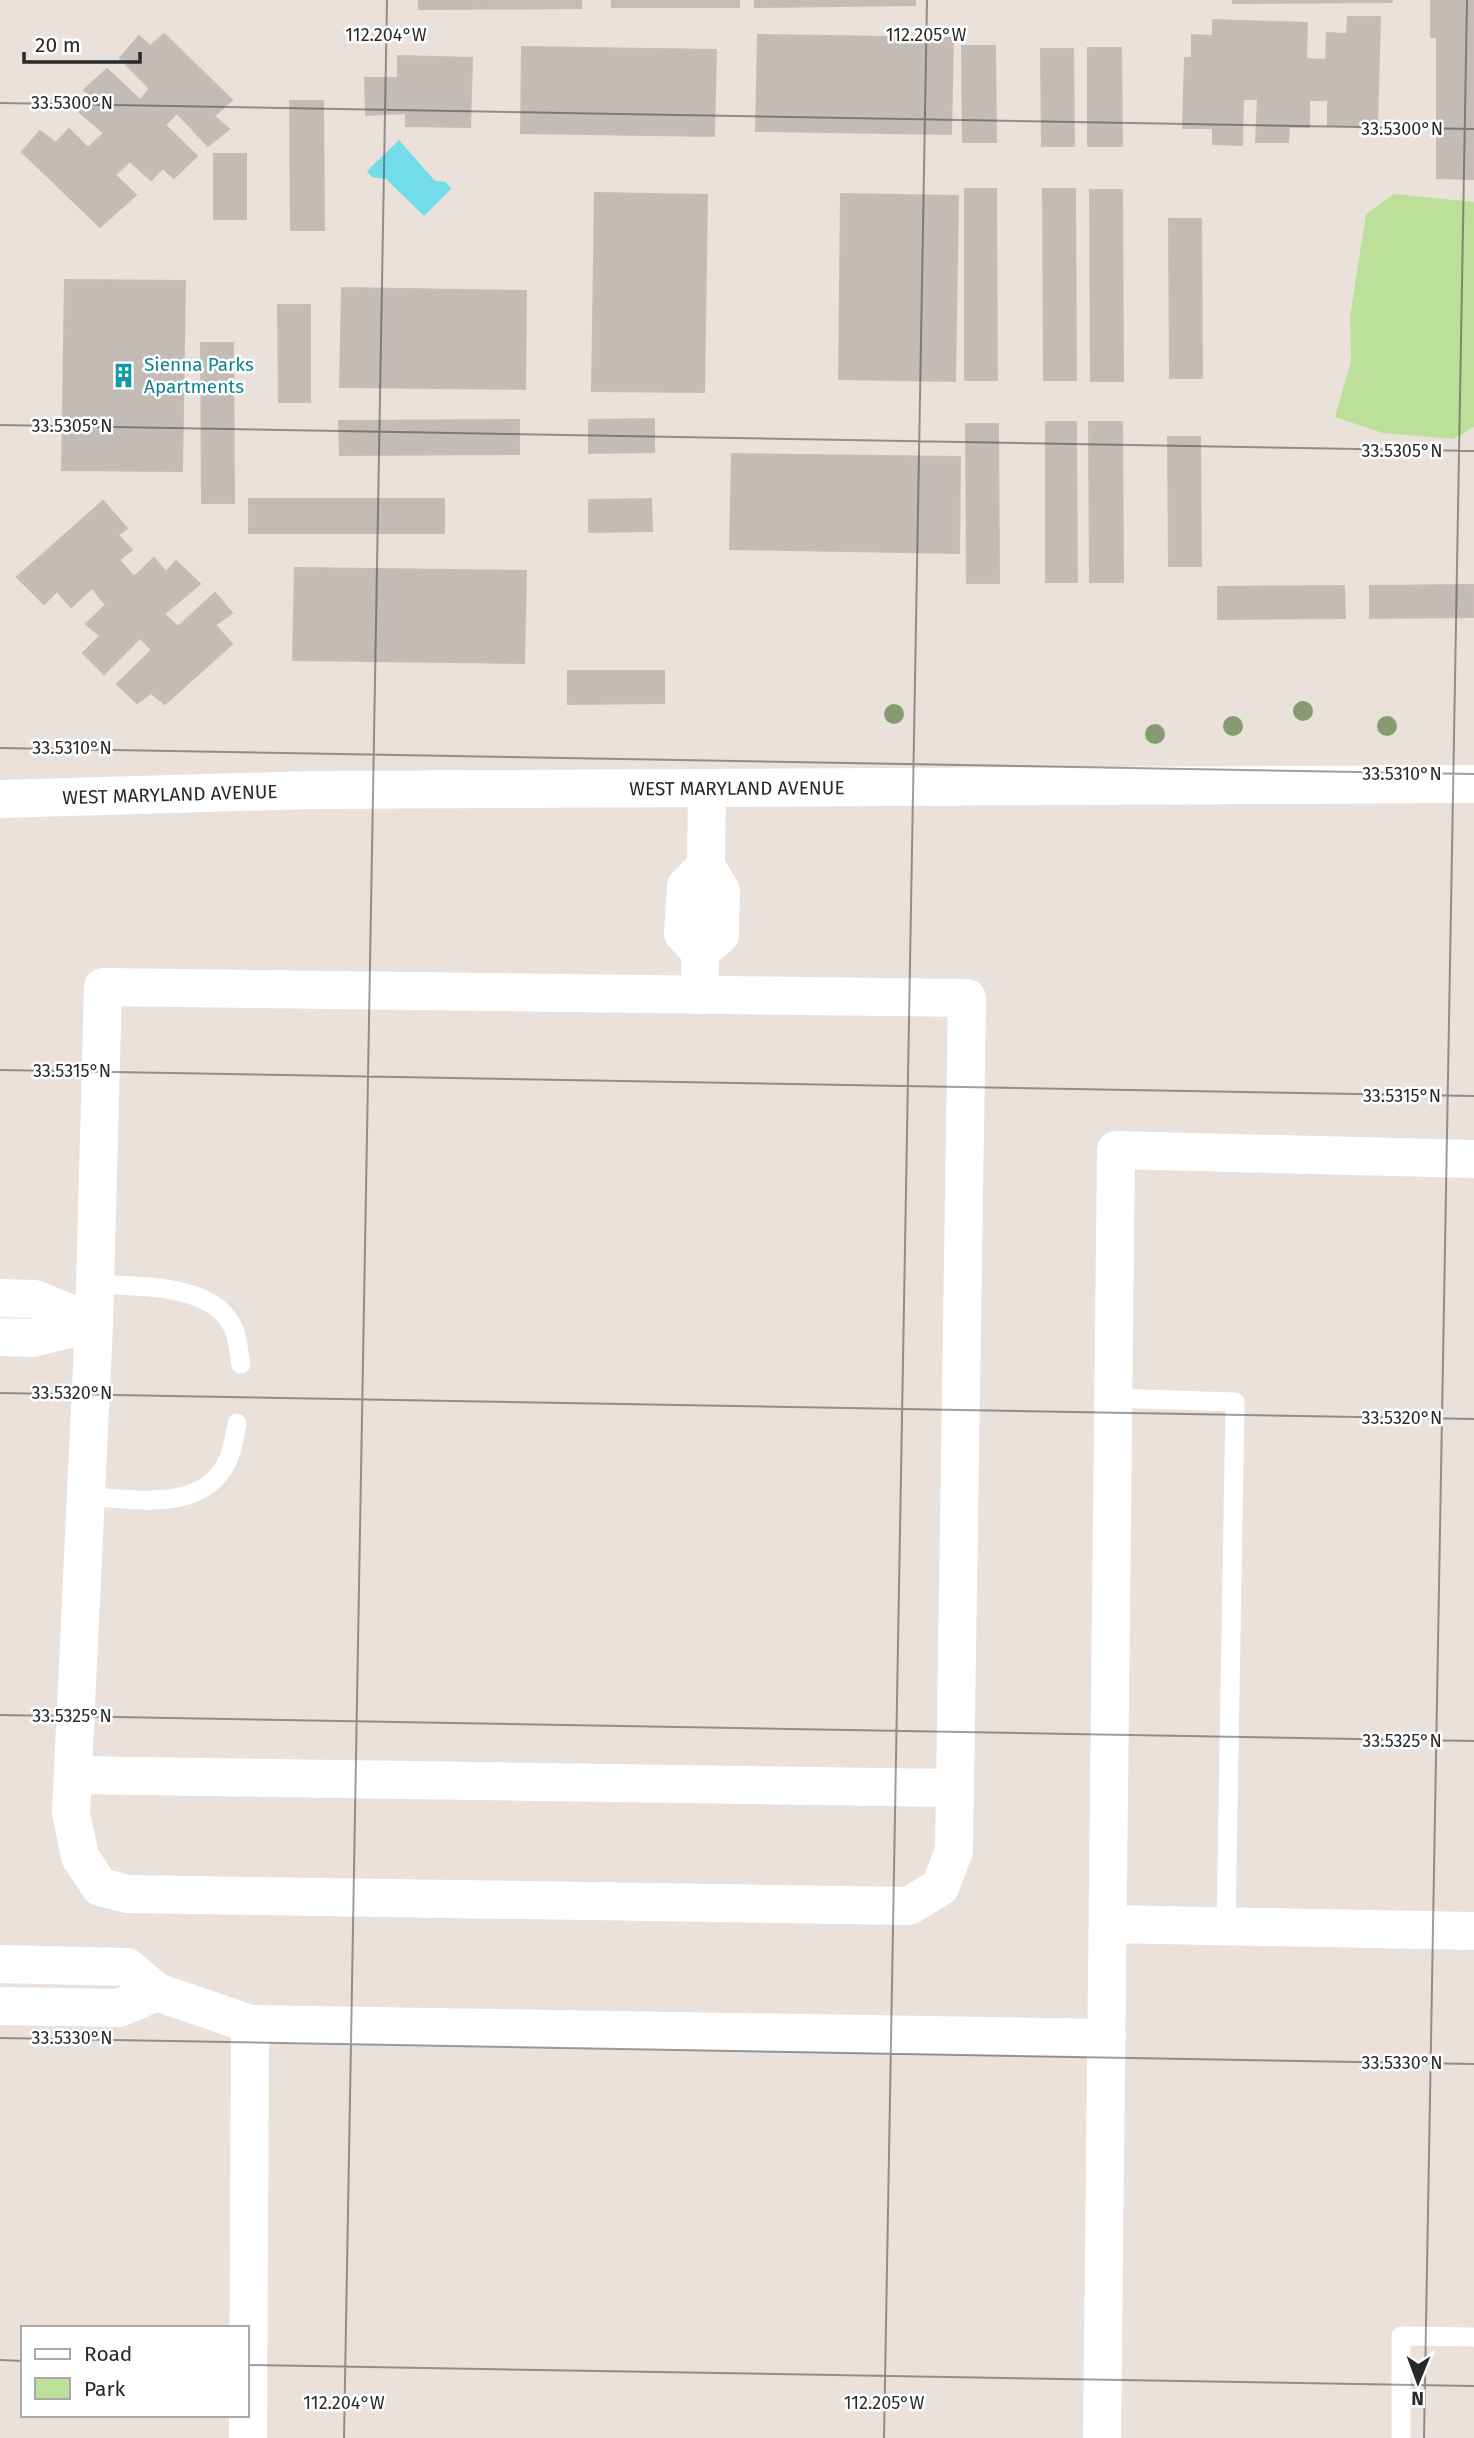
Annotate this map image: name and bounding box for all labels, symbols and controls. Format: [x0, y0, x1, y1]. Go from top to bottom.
scale bar [24, 21, 140, 65]
text: 112.204°W [345, 24, 427, 46]
text: 112.205°W [886, 24, 966, 46]
text: 20 m [35, 32, 81, 58]
text: 33.5300°N [31, 92, 113, 114]
text: 33.5300°N [1361, 118, 1443, 140]
place label: Sienna Parks Apartments [144, 353, 254, 398]
building icon: Sienna Parks Apartments [110, 361, 138, 389]
text: 33.5305°N [32, 415, 112, 437]
text: 33.5305°N [1362, 440, 1442, 462]
text: 33.5310°N [32, 737, 112, 759]
text: 33.5310°N [1362, 763, 1442, 785]
street label: WEST MARYLAND AVENUE [629, 776, 845, 800]
street label: WEST MARYLAND AVENUE [62, 780, 278, 809]
text: 33.5315°N [33, 1060, 111, 1082]
text: 33.5315°N [1363, 1085, 1441, 1107]
text: 33.5320°N [32, 1382, 112, 1404]
text: 33.5320°N [1362, 1407, 1442, 1429]
text: 33.5325°N [32, 1705, 112, 1727]
text: 33.5325°N [1362, 1730, 1442, 1752]
text: 33.5330°N [31, 2027, 113, 2049]
text: 33.5330°N [1361, 2052, 1443, 2074]
legend [21, 2326, 248, 2417]
text: Road [84, 2341, 132, 2367]
north arrow [1383, 2347, 1453, 2417]
text: Park [84, 2376, 126, 2402]
text: N [1411, 2387, 1424, 2410]
text: 112.204°W [303, 2392, 385, 2414]
text: 112.205°W [844, 2392, 924, 2414]

